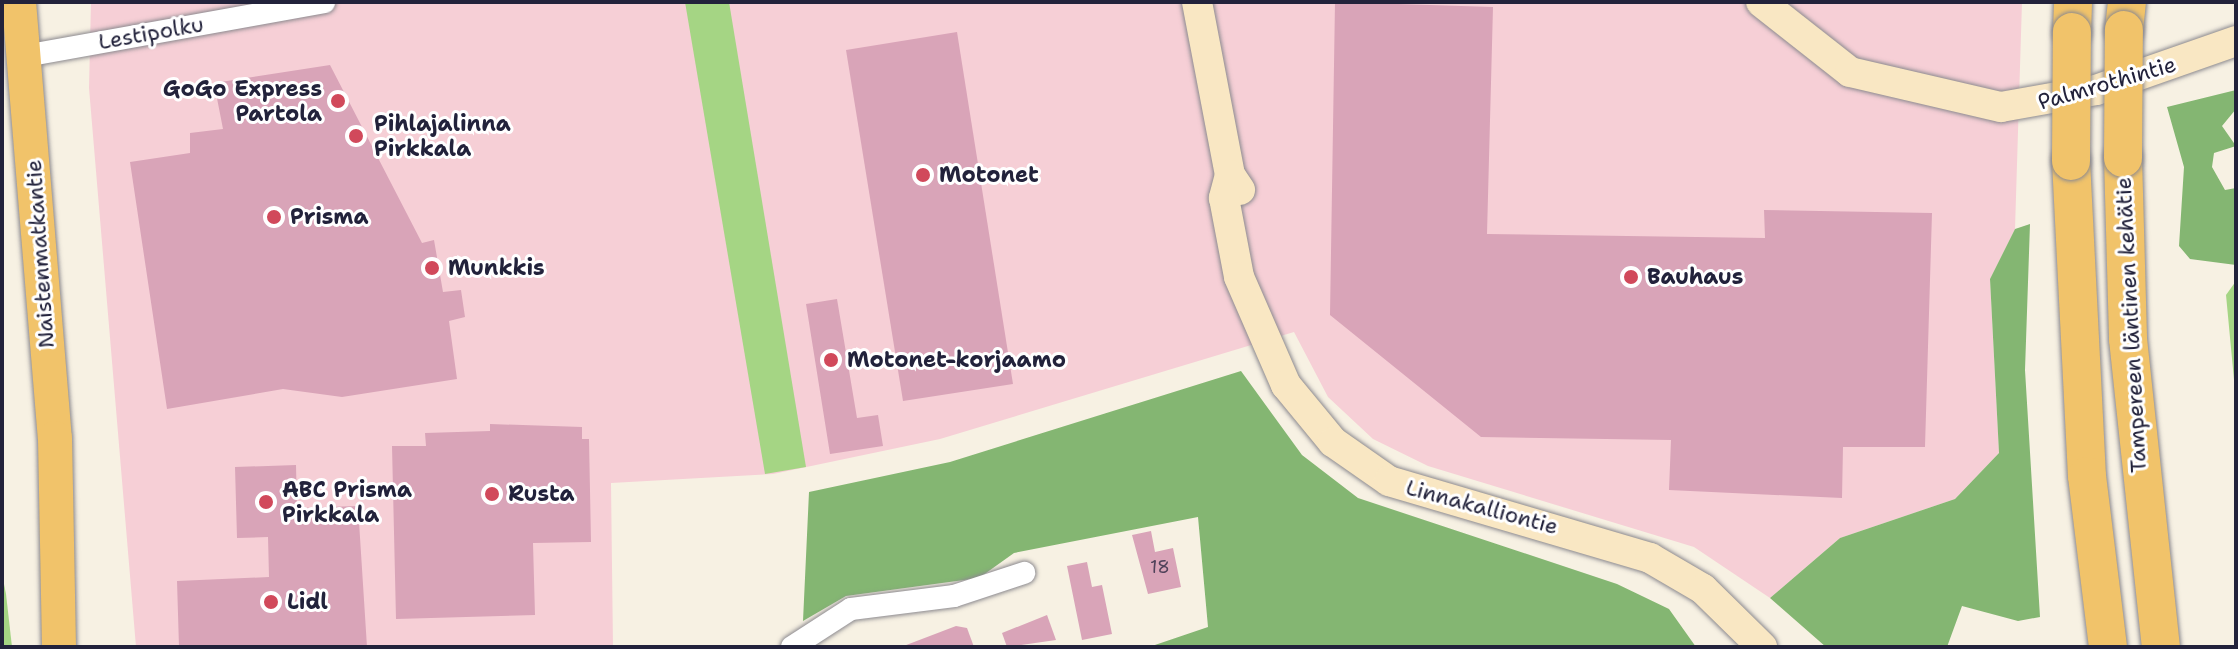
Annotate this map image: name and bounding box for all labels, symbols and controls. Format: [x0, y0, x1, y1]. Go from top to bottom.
street label: Lestipolku [96, 11, 206, 55]
street label: Palmrothintie [2035, 51, 2179, 115]
place label: GoGo Express Partola [163, 75, 322, 126]
marker: GoGo Express Partola [329, 92, 347, 110]
place label: Pihlajalinna Pirkkala [374, 110, 511, 162]
marker: Pihlajalinna Pirkkala [345, 125, 367, 147]
street label: Naistenmatkantie [20, 159, 60, 349]
place label: Motonet [939, 162, 1039, 188]
marker: Motonet [914, 166, 932, 184]
street label: Tampereen läntinen kehätie [2110, 176, 2152, 474]
place label: Prisma [290, 204, 369, 230]
marker: Prisma [265, 208, 283, 226]
place label: Munkkis [448, 255, 545, 281]
marker: Munkkis [423, 259, 441, 277]
place label: Bauhaus [1647, 264, 1743, 290]
marker: Bauhaus [1622, 268, 1640, 286]
place label: Motonet-korjaamo [847, 347, 1066, 373]
marker: Motonet-korjaamo [822, 351, 840, 369]
street label: Linnakalliontie [1403, 474, 1561, 540]
place label: ABC Prisma Pirkkala [282, 476, 412, 528]
place label: Rusta [508, 481, 575, 507]
marker: Rusta [483, 485, 501, 503]
marker: ABC Prisma Pirkkala [257, 493, 275, 511]
house number: 18 [1150, 556, 1170, 578]
place label: Lidl [287, 589, 328, 615]
marker: Lidl [262, 593, 280, 611]

